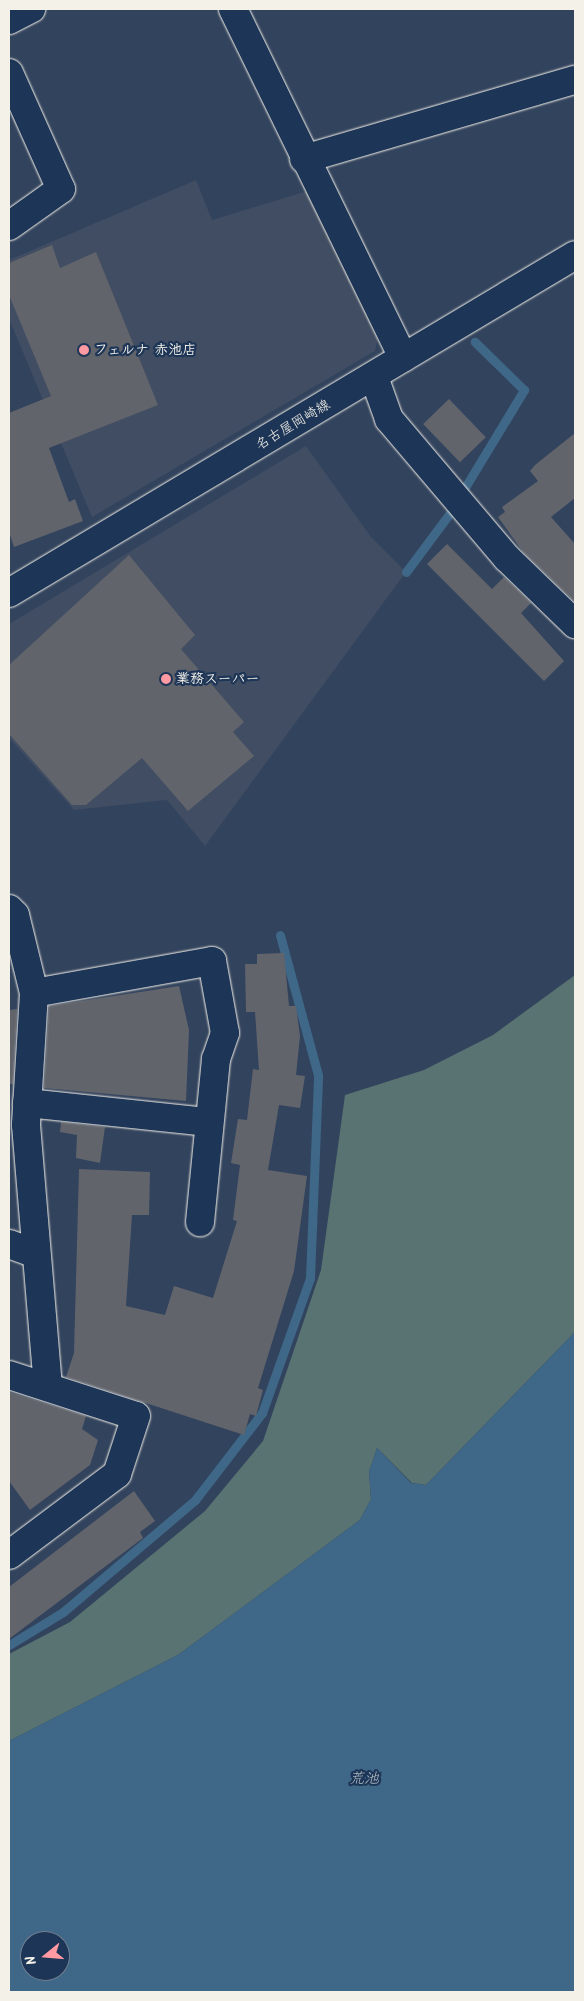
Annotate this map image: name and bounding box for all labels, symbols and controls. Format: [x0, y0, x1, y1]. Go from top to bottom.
place label: フェルナ 赤池店 [94, 342, 197, 358]
marker: フェルナ 赤池店 [78, 344, 90, 356]
street label: 名古屋岡崎線 [253, 396, 333, 454]
place label: 業務スーパー [176, 671, 259, 687]
marker: 業務スーパー [160, 673, 172, 685]
water label: 荒池 [349, 1771, 379, 1789]
north arrow [20, 1931, 70, 1981]
text: N [20, 1953, 43, 1968]

